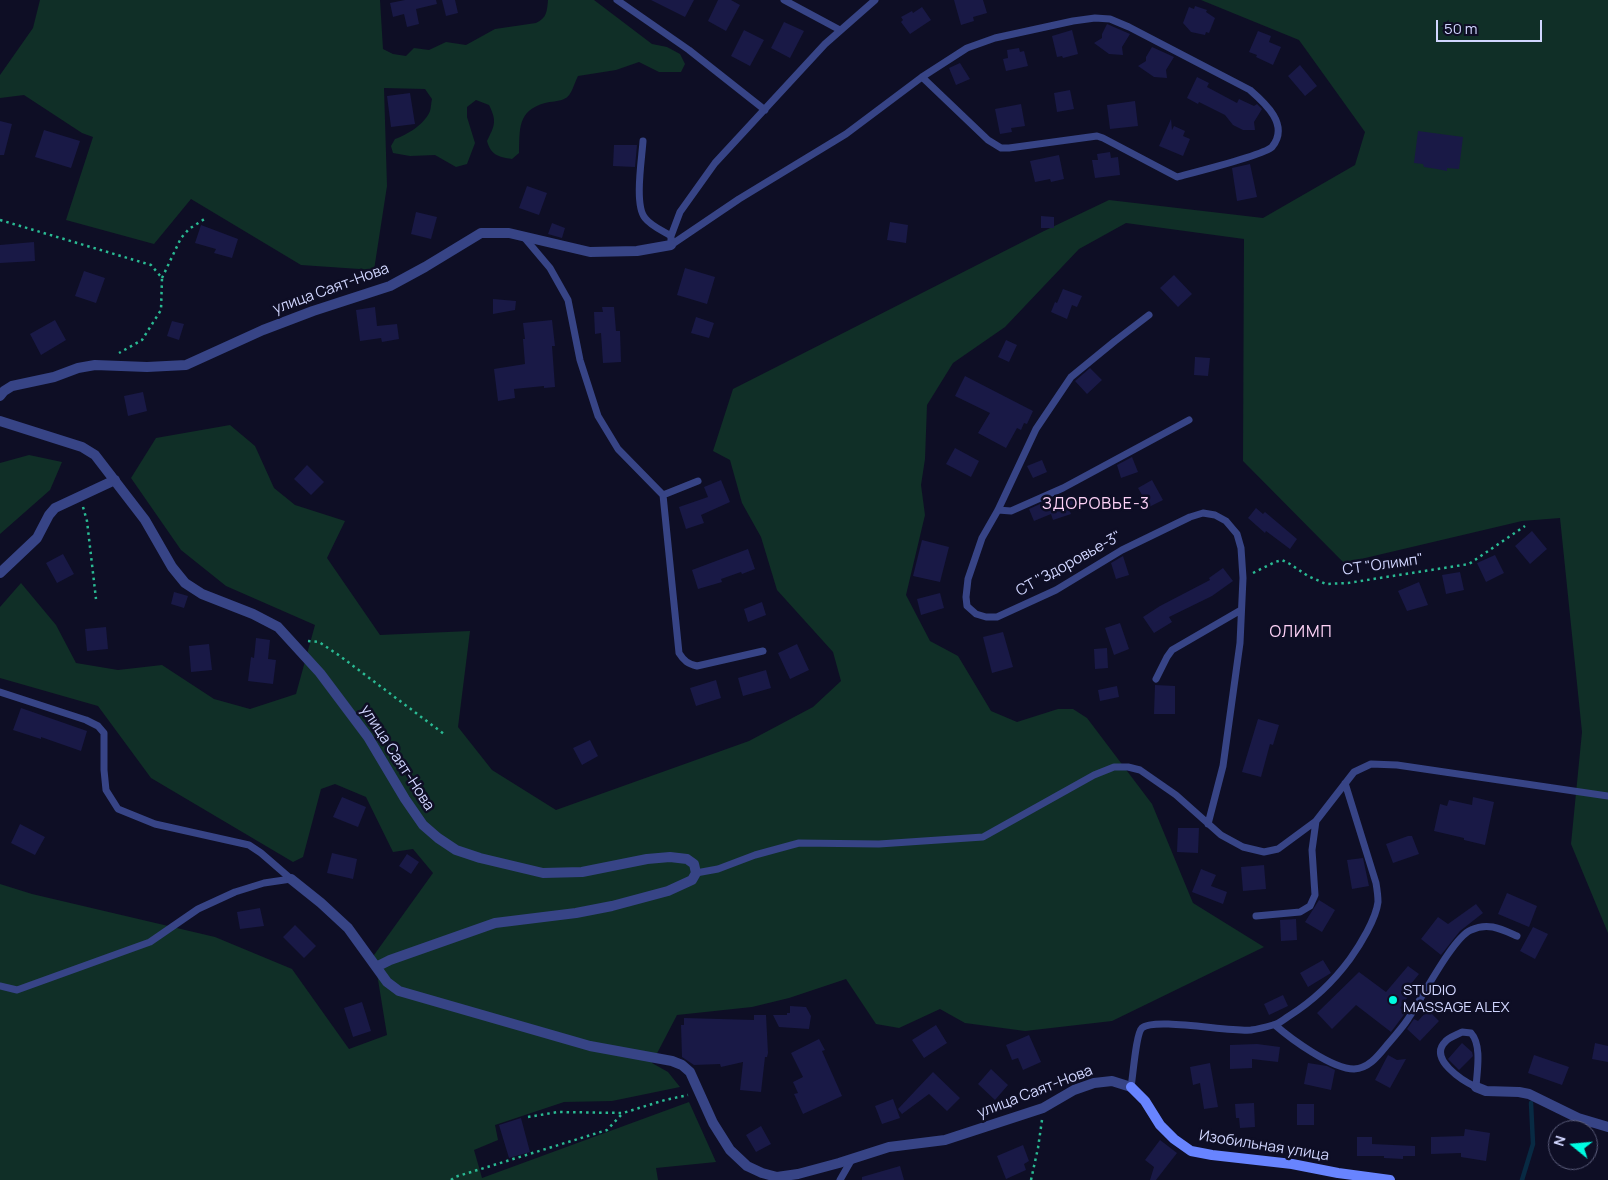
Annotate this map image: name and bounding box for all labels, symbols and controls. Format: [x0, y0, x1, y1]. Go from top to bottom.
scale bar [1438, 10, 1544, 42]
text: 50 m [1444, 18, 1478, 39]
street label: улица Саят-Нова [271, 260, 391, 318]
district label: ЗДОРОВЬЕ-3 [1041, 495, 1151, 515]
street label: СТ "Здоровье-3" [1013, 528, 1125, 600]
street label: СТ "Олимп" [1341, 550, 1425, 580]
district label: ОЛИМП [1269, 623, 1333, 643]
street label: улица Саят-Нова [356, 702, 438, 814]
place label: STUDIO MASSAGE ALEX [1403, 982, 1510, 1017]
marker: STUDIO MASSAGE ALEX [1387, 994, 1399, 1006]
street label: улица Саят-Нова [975, 1062, 1095, 1122]
north arrow [1548, 1120, 1598, 1170]
street label: Изобильная улица [1198, 1127, 1330, 1165]
text: N [1549, 1133, 1570, 1148]

